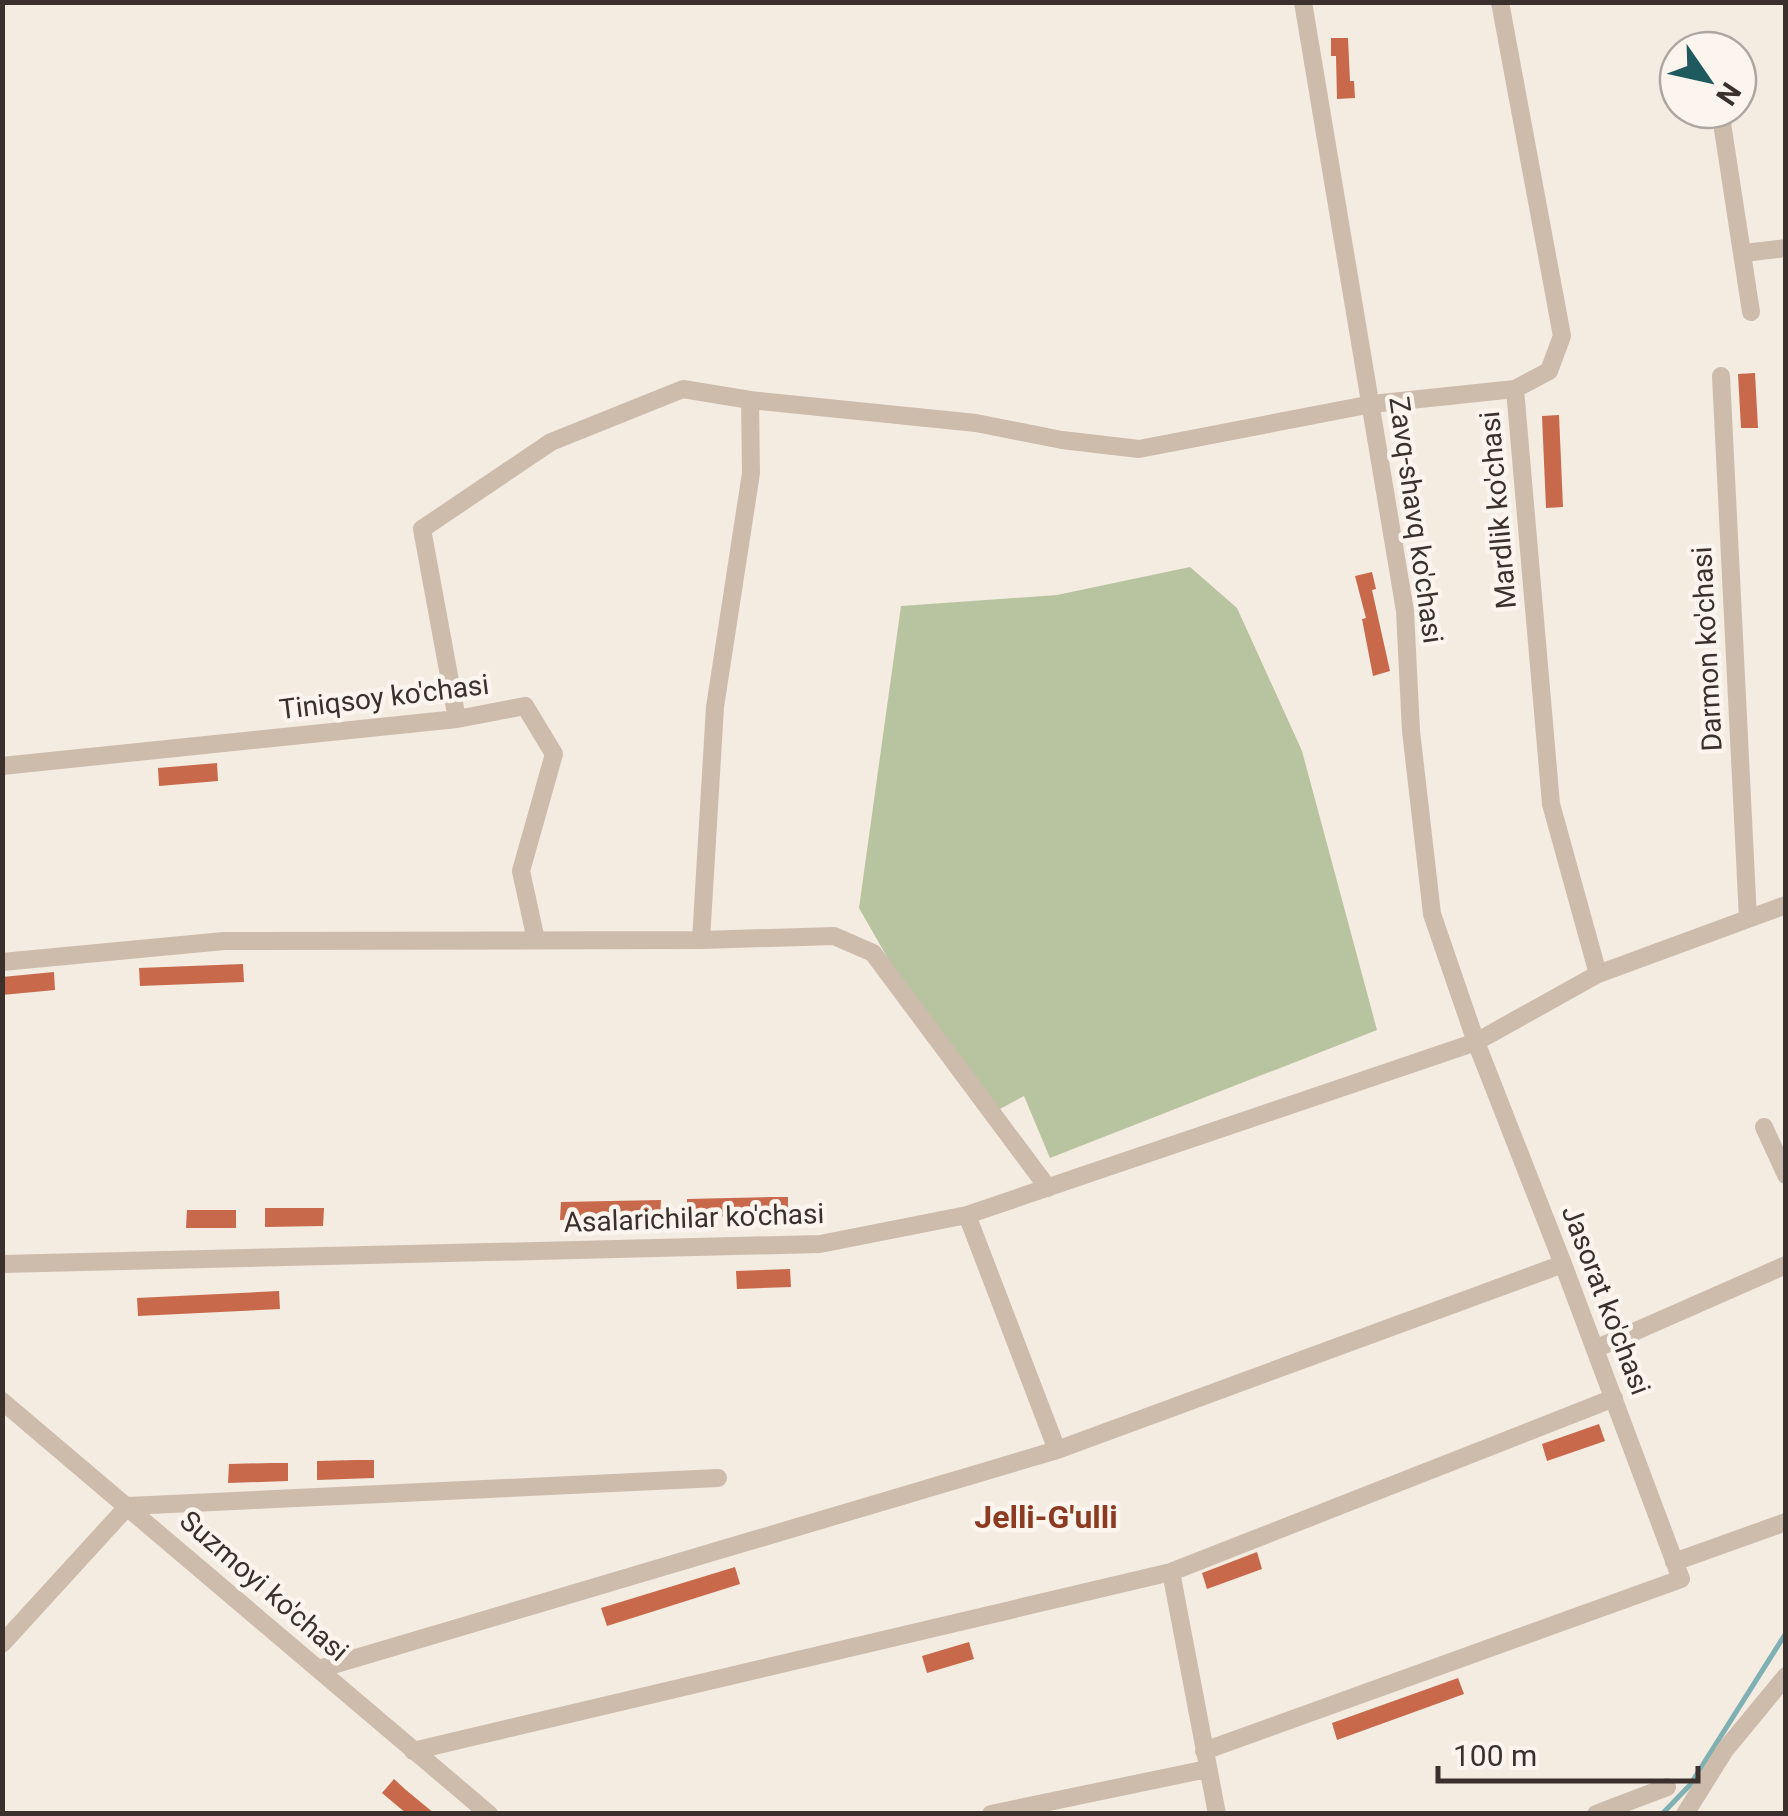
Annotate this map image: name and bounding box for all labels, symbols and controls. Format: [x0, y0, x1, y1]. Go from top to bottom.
north arrow [1658, 30, 1758, 130]
text: N [1709, 76, 1748, 111]
street label: Zavq-shavq ko'chasi [1382, 394, 1450, 646]
street label: Mardlik ko'chasi [1473, 410, 1523, 610]
street label: Darmon ko'chasi [1685, 546, 1729, 752]
street label: Tiniqsoy ko'chasi [277, 668, 491, 726]
street label: Asalarichilar ko'chasi [563, 1197, 825, 1239]
street label: Jasorat ko'chasi [1555, 1201, 1657, 1399]
district label: Jelli-G'ulli [974, 1498, 1118, 1536]
street label: Suzmoyi ko'chasi [173, 1504, 355, 1668]
scale bar [1438, 1721, 1698, 1783]
text: 100 m [1453, 1738, 1537, 1773]

